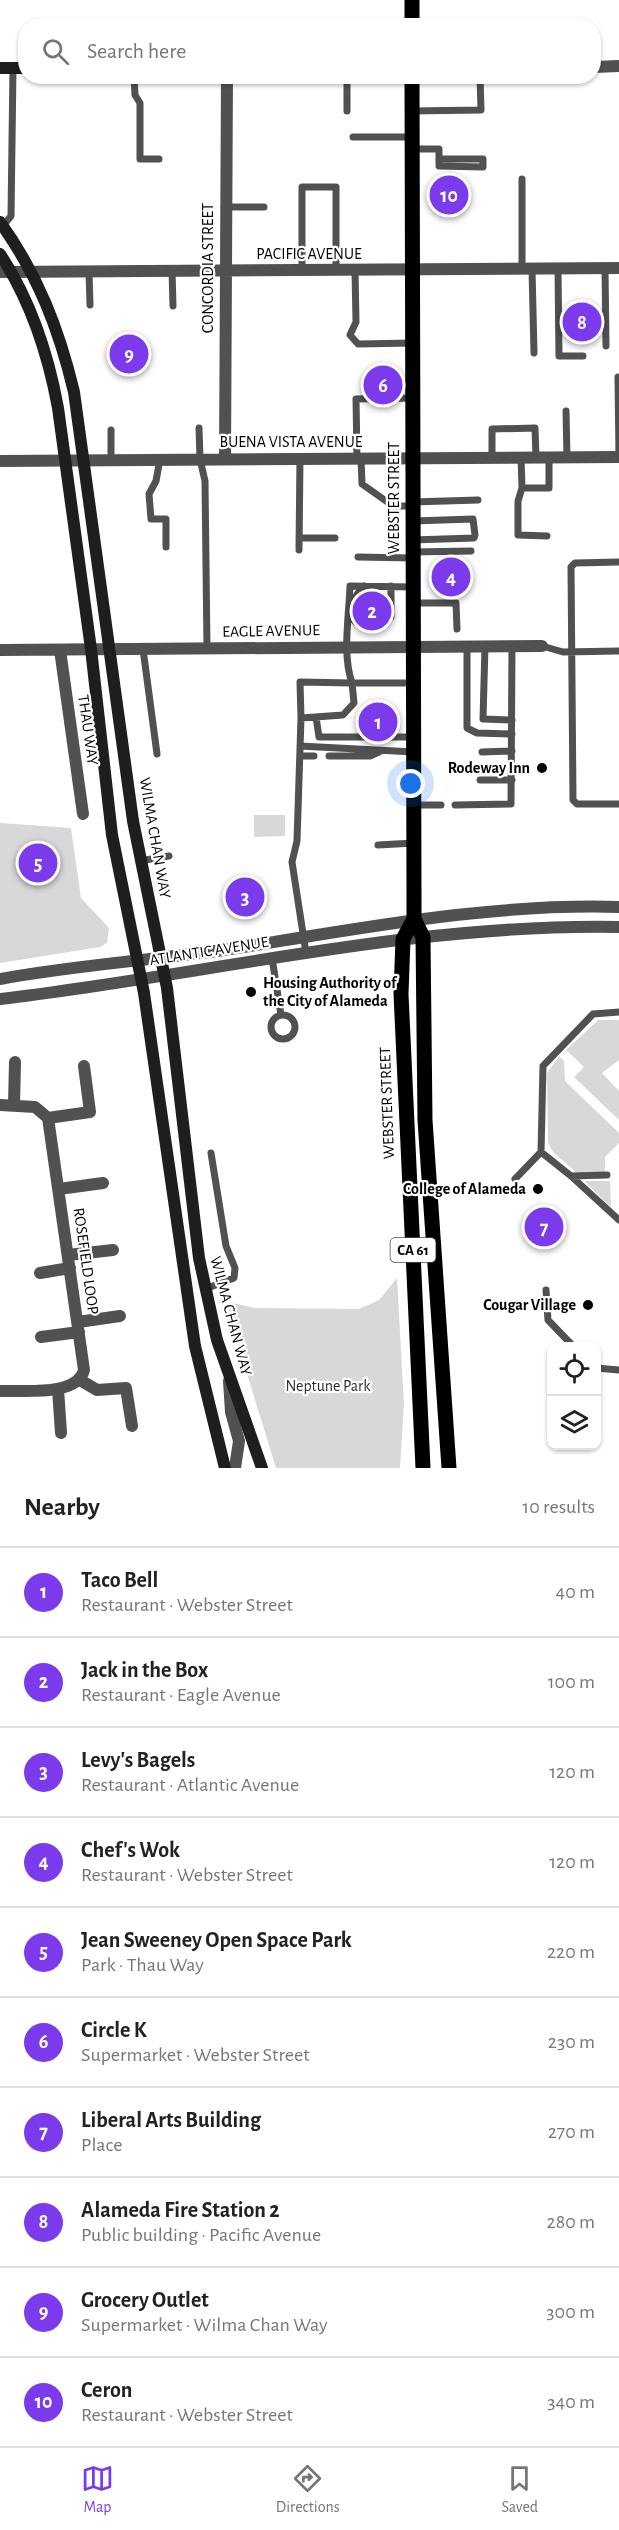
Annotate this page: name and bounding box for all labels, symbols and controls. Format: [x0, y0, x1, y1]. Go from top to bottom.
search box [18, 18, 601, 84]
icon: search [39, 35, 72, 68]
text: Search here [87, 40, 186, 62]
pin: 10 [430, 172, 468, 218]
street label: CONCORDIA STREET [200, 203, 216, 333]
street label: PACIFIC AVENUE [256, 246, 362, 262]
pin: 8 [562, 300, 602, 344]
pin: 9 [110, 332, 148, 376]
pin: 6 [364, 362, 403, 408]
street label: BUENA VISTA AVENUE [220, 434, 363, 450]
street label: WEBSTER STREET [386, 442, 402, 554]
pin: 4 [432, 554, 470, 600]
pin: 2 [352, 588, 392, 634]
street label: EAGLE AVENUE [222, 622, 320, 640]
street label: THAU WAY [75, 694, 101, 767]
pin: 1 [358, 700, 398, 744]
place label: Rodeway Inn [448, 760, 530, 777]
marker: Rodeway Inn [535, 761, 549, 775]
your location [396, 769, 425, 798]
street label: WILMA CHAN WAY [136, 776, 174, 900]
pin: 5 [18, 840, 57, 886]
pin: 3 [226, 874, 264, 920]
street label: ATLANTIC AVENUE [149, 934, 270, 968]
place label: Housing Authority of the City of Alameda [263, 975, 398, 1010]
marker: Housing Authority of the City of Alameda [244, 985, 258, 999]
street label: WEBSTER STREET [377, 1046, 397, 1159]
place label: College of Alameda [403, 1181, 526, 1197]
marker: College of Alameda [531, 1182, 545, 1196]
pin: 7 [524, 1204, 564, 1250]
street label: ROSEFIELD LOOP [71, 1207, 101, 1315]
road number: CA 61 [390, 1238, 436, 1262]
street label: WILMA CHAN WAY [207, 1255, 255, 1378]
place label: Cougar Village [483, 1297, 576, 1313]
marker: Cougar Village [581, 1298, 595, 1312]
map controls [547, 1342, 601, 1450]
button: locate [547, 1342, 601, 1396]
park label: Neptune Park [285, 1378, 371, 1394]
button: layers [547, 1396, 601, 1450]
text: Nearby [24, 1494, 100, 1520]
text: 10 results [522, 1497, 595, 1517]
text: Taco Bell [81, 1569, 158, 1591]
text: 1 [40, 1582, 47, 1602]
text: 40 m [556, 1582, 595, 1602]
text: Restaurant · Webster Street [81, 1595, 293, 1615]
text: Jack in the Box [81, 1659, 208, 1681]
text: 2 [39, 1672, 48, 1692]
text: 100 m [548, 1672, 595, 1692]
text: Restaurant · Eagle Avenue [81, 1685, 281, 1705]
text: Levy's Bagels [81, 1749, 195, 1771]
text: 3 [39, 1762, 48, 1782]
text: 120 m [549, 1762, 595, 1782]
text: Restaurant · Atlantic Avenue [81, 1775, 299, 1795]
text: Chef's Wok [81, 1839, 180, 1861]
text: 4 [38, 1852, 49, 1872]
text: 120 m [549, 1852, 595, 1872]
text: Restaurant · Webster Street [81, 1865, 293, 1885]
text: Jean Sweeney Open Space Park [81, 1929, 352, 1951]
text: 5 [39, 1942, 48, 1962]
text: 220 m [547, 1942, 595, 1962]
text: Park · Thau Way [81, 1955, 204, 1975]
text: Circle K [81, 2019, 147, 2041]
text: 6 [39, 2032, 48, 2052]
text: 230 m [548, 2032, 595, 2052]
text: Supermarket · Webster Street [81, 2045, 310, 2065]
text: Liberal Arts Building [81, 2109, 261, 2131]
text: 7 [39, 2122, 48, 2142]
text: 270 m [548, 2122, 595, 2142]
text: Place [81, 2135, 122, 2155]
text: Alameda Fire Station 2 [81, 2199, 280, 2221]
text: 8 [39, 2212, 48, 2232]
text: 280 m [547, 2212, 595, 2232]
text: Public building · Pacific Avenue [81, 2225, 321, 2245]
text: Grocery Outlet [81, 2289, 209, 2311]
text: 9 [39, 2302, 48, 2322]
text: 300 m [546, 2302, 595, 2322]
text: Supermarket · Wilma Chan Way [81, 2315, 328, 2335]
text: Ceron [81, 2379, 132, 2401]
text: 10 [35, 2392, 52, 2412]
text: 340 m [547, 2392, 595, 2412]
text: Restaurant · Webster Street [81, 2405, 293, 2425]
tab: Map [81, 2462, 114, 2517]
tab: Directions [276, 2462, 340, 2517]
tab: Saved [501, 2462, 538, 2517]

